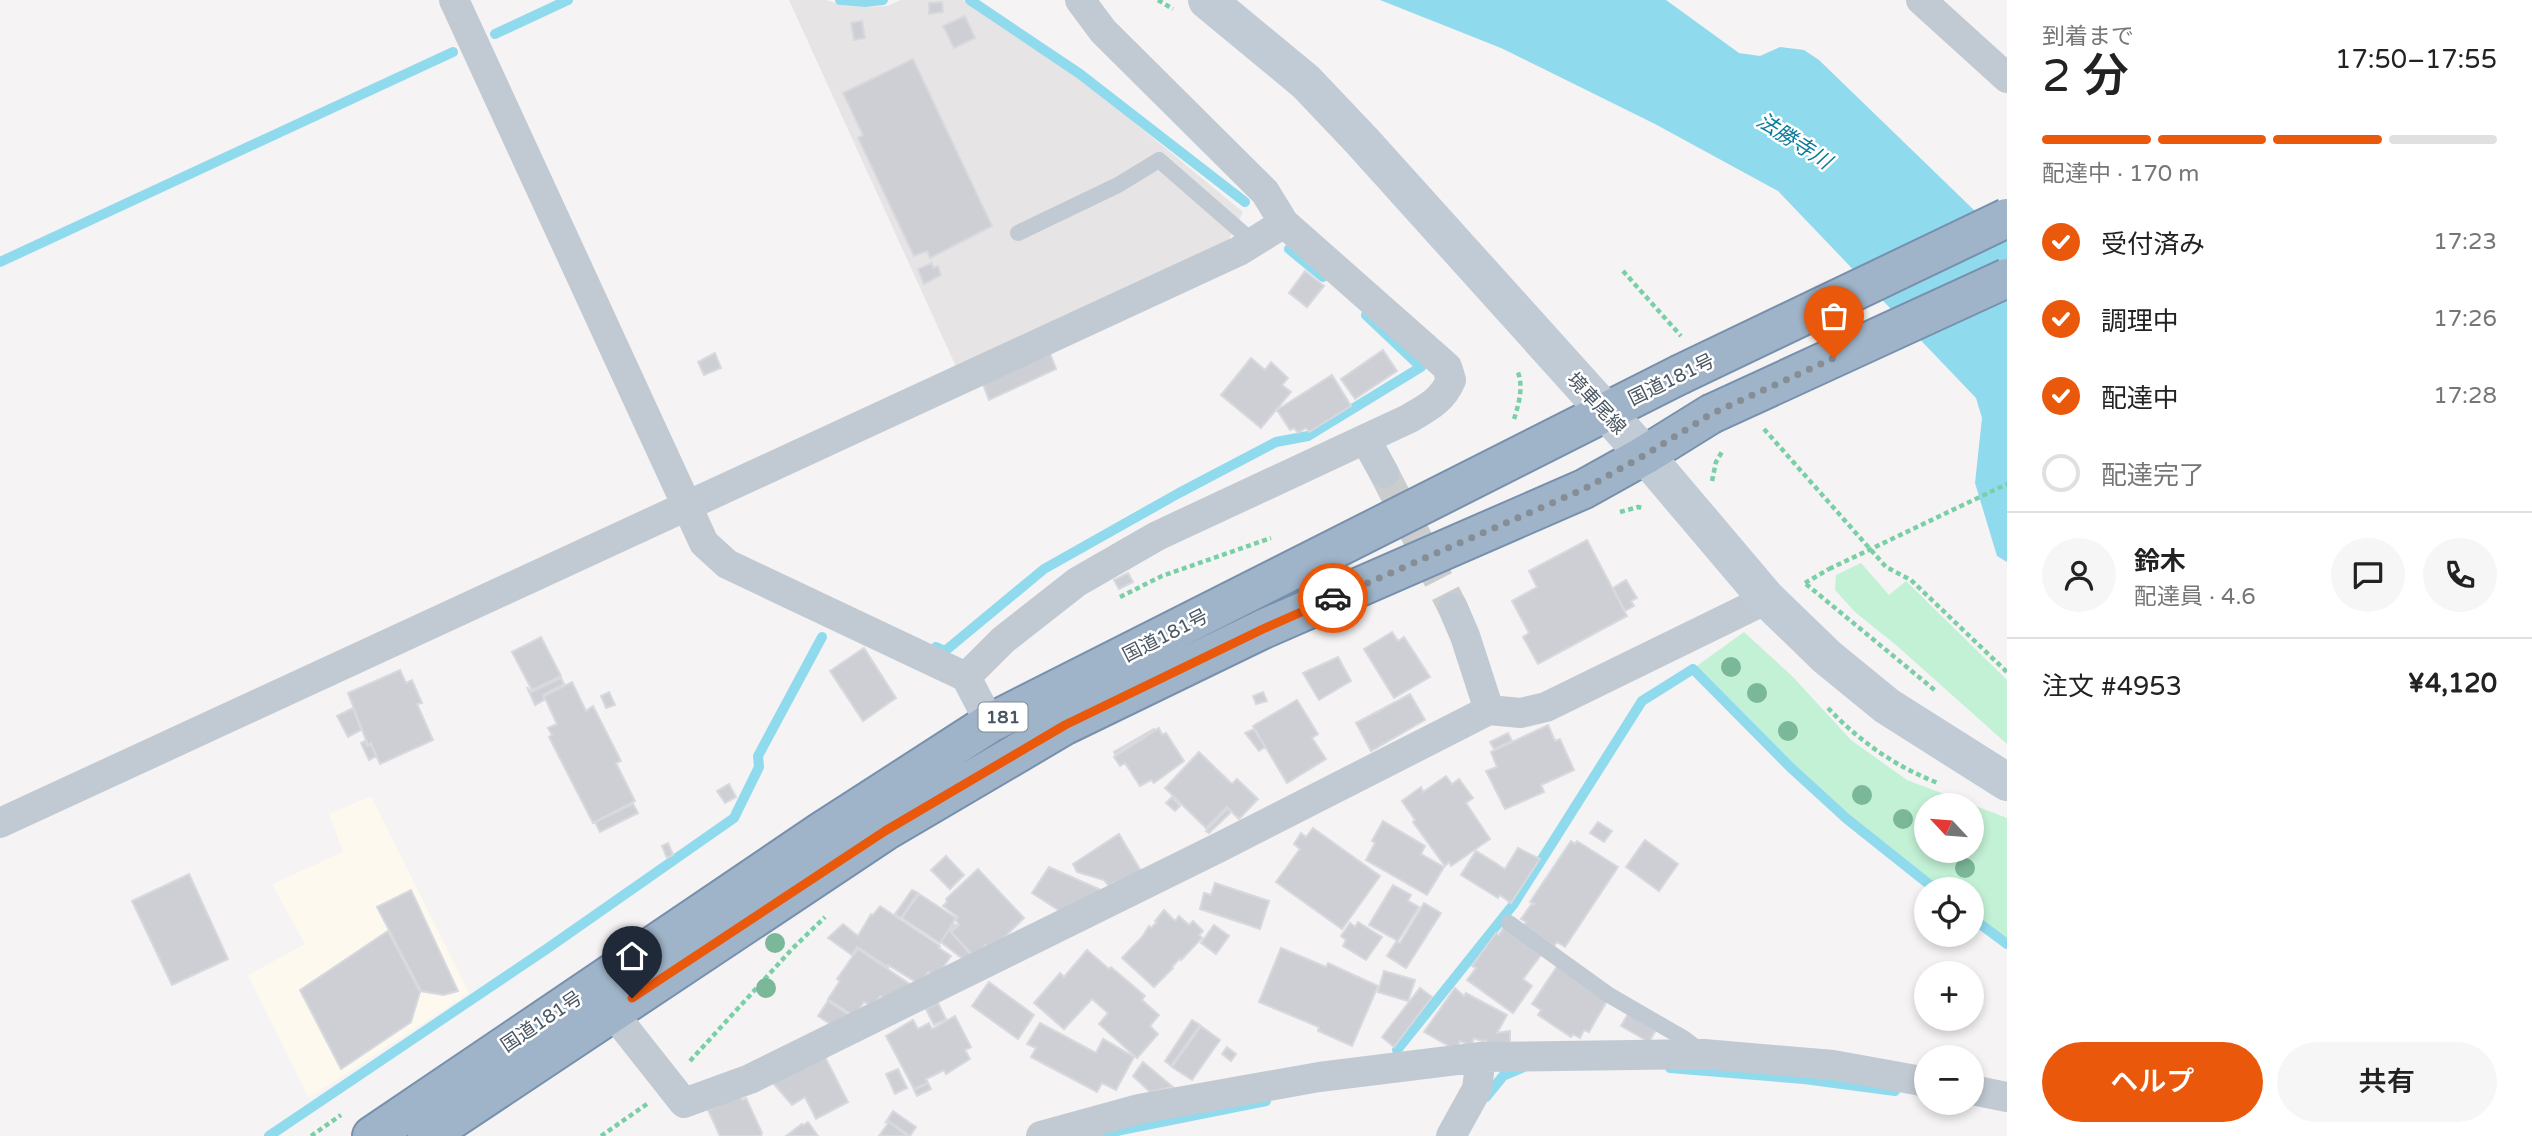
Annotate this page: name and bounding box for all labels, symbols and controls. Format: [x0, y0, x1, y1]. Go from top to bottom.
text: 到着まで [2042, 23, 2134, 51]
text: 17:50–17:55 [2335, 44, 2497, 75]
text: 2 分 [2042, 49, 2129, 104]
water label: 法勝寺川 [1752, 108, 1837, 176]
text: 配達中 · 170 m [2042, 160, 2199, 188]
icon: check [2042, 223, 2080, 261]
text: 17:23 [2433, 228, 2497, 256]
text: 受付済み [2101, 229, 2205, 260]
pin [1804, 286, 1864, 358]
icon: bag [1815, 297, 1853, 335]
icon: check [2042, 300, 2080, 338]
text: 17:26 [2433, 305, 2497, 333]
text: 調理中 [2101, 306, 2179, 337]
street label: 国道181号 [1625, 350, 1718, 410]
street label: 境車尾線 [1562, 368, 1630, 439]
icon: check [2042, 377, 2080, 415]
text: 17:28 [2433, 382, 2497, 410]
text: 配達中 [2101, 383, 2179, 414]
text: 配達完了 [2101, 460, 2205, 491]
button: person [2042, 538, 2116, 612]
button: chat [2331, 538, 2405, 612]
button: phone [2423, 538, 2497, 612]
text: 鈴木 [2134, 546, 2186, 577]
courier [1298, 563, 1368, 633]
icon: car [1314, 579, 1352, 617]
text: 配達員 · 4.6 [2134, 583, 2256, 611]
street label: 国道181号 [1119, 605, 1212, 667]
text: ¥4,120 [2408, 668, 2497, 699]
text: 注文 #4953 [2042, 671, 2182, 702]
road number: 181 [978, 702, 1028, 732]
north arrow [1914, 793, 1984, 863]
map controls [1914, 793, 1984, 1115]
button: locate [1914, 877, 1984, 947]
pin [602, 926, 662, 998]
icon: home [613, 937, 651, 975]
button: + [1914, 961, 1984, 1031]
street label: 国道181号 [497, 987, 586, 1057]
button: ヘルプ [2042, 1042, 2263, 1122]
button: 共有 [2277, 1042, 2497, 1122]
button: − [1914, 1045, 1984, 1115]

